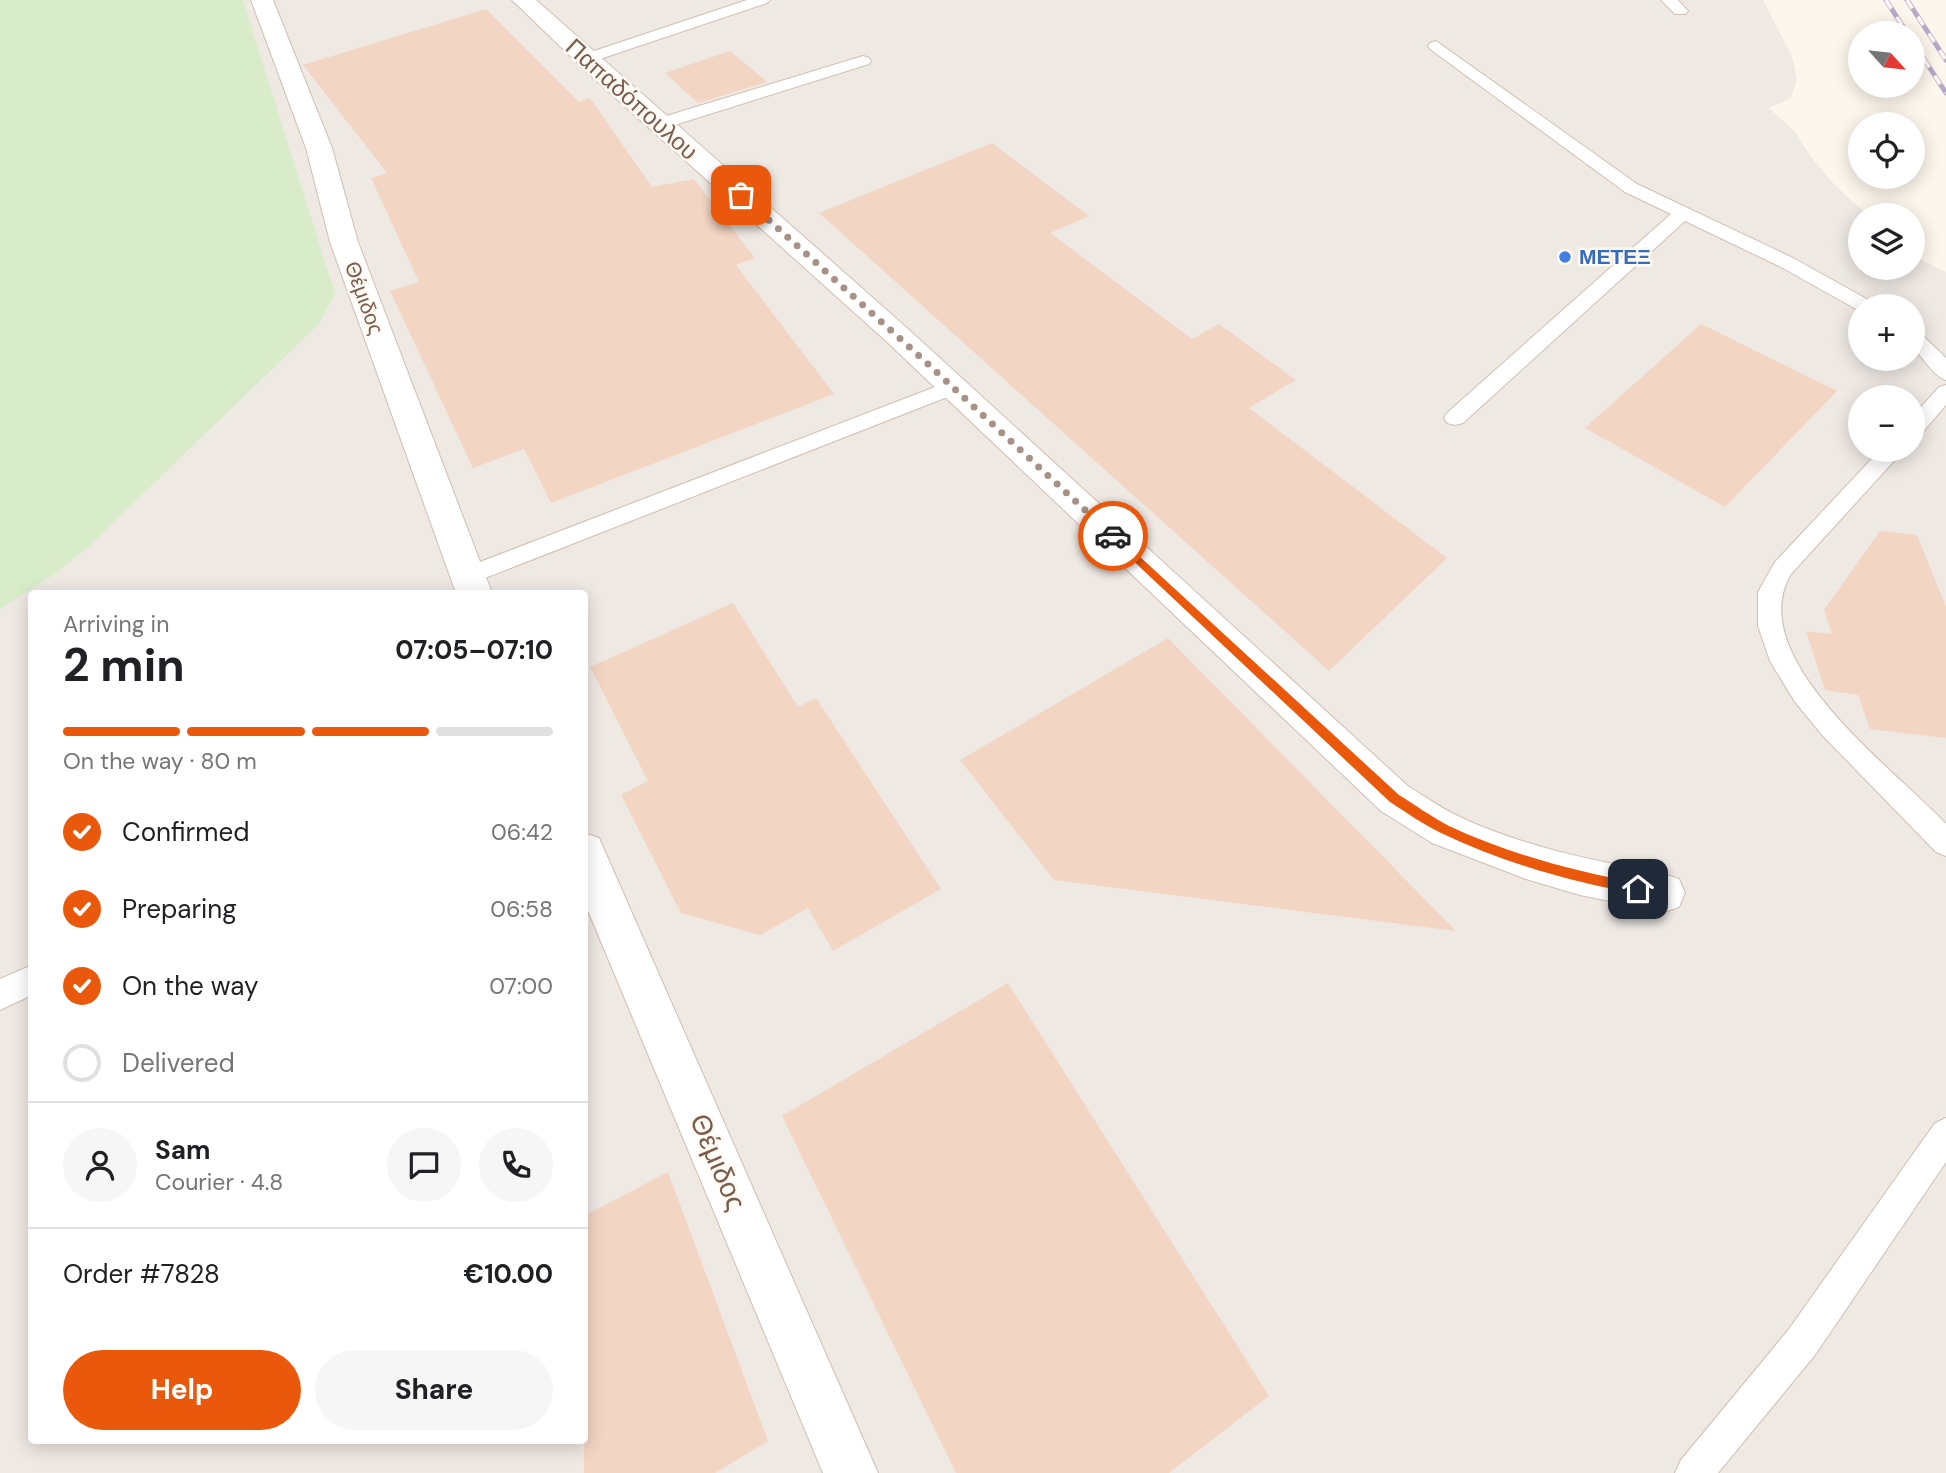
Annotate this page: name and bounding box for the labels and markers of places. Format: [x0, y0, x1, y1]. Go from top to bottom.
pin [711, 165, 771, 225]
place label: ΜΕΤΕΞ [1579, 243, 1651, 271]
marker: ΜΕΤΕΞ [1557, 249, 1573, 265]
pin [1608, 859, 1668, 919]

